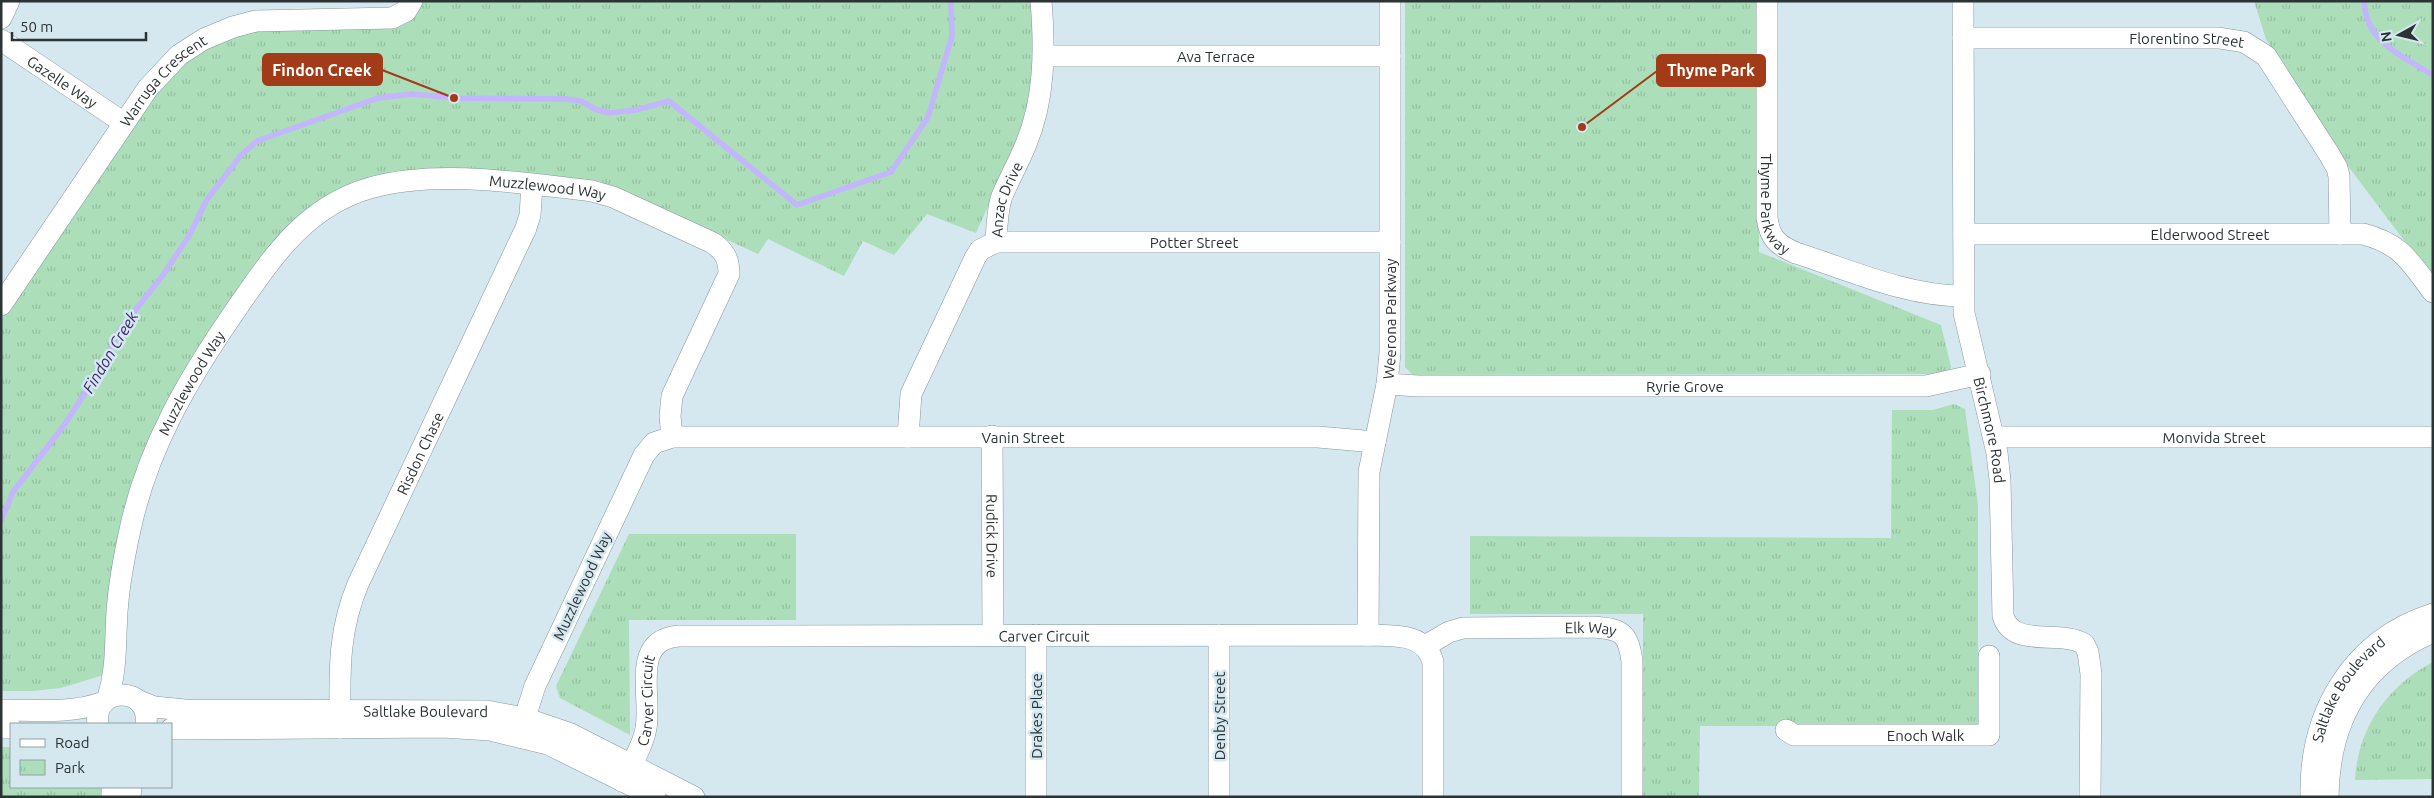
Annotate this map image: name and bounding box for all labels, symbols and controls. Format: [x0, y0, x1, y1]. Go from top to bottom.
scale bar [12, 10, 146, 42]
north arrow [2374, 10, 2424, 60]
text: 50 m [20, 18, 53, 35]
street label: Florentino Street [2129, 29, 2246, 50]
street label: Warruga Crescent [116, 31, 210, 129]
text: N [2377, 31, 2395, 43]
street label: Ava Terrace [1177, 48, 1255, 65]
street label: Gazelle Way [24, 52, 101, 111]
callout: Findon Creek [263, 54, 382, 85]
callout: Thyme Park [1657, 55, 1765, 86]
text: Findon Creek [272, 61, 372, 79]
text: Thyme Park [1667, 61, 1755, 79]
street label: Thyme Parkway [1759, 153, 1793, 257]
street label: Anzac Drive [988, 159, 1026, 238]
street label: Muzzlewood Way [489, 171, 608, 203]
street label: Elderwood Street [2151, 226, 2269, 243]
street label: Potter Street [1150, 234, 1238, 251]
street label: Weerona Parkway [1379, 259, 1399, 380]
water label: Findon Creek [79, 307, 142, 396]
street label: Muzzlewood Way [155, 327, 228, 438]
street label: Birchmore Road [1971, 375, 2009, 484]
street label: Ryrie Grove [1646, 378, 1724, 395]
street label: Risdon Chase [393, 409, 447, 497]
street label: Vanin Street [981, 429, 1065, 446]
street label: Monvida Street [2162, 429, 2266, 446]
street label: Rudick Drive [984, 494, 1001, 578]
street label: Muzzlewood Way [549, 529, 615, 643]
street label: Elk Way [1565, 618, 1619, 639]
street label: Carver Circuit [998, 627, 1090, 644]
street label: Saltlake Boulevard [2308, 632, 2388, 744]
street label: Carver Circuit [633, 653, 658, 748]
street label: Denby Street [1211, 672, 1228, 760]
street label: Drakes Place [1028, 673, 1045, 759]
street label: Saltlake Boulevard [363, 702, 488, 720]
legend [10, 723, 172, 788]
street label: Enoch Walk [1887, 727, 1965, 744]
text: Road [55, 734, 90, 751]
text: Park [55, 759, 85, 776]

